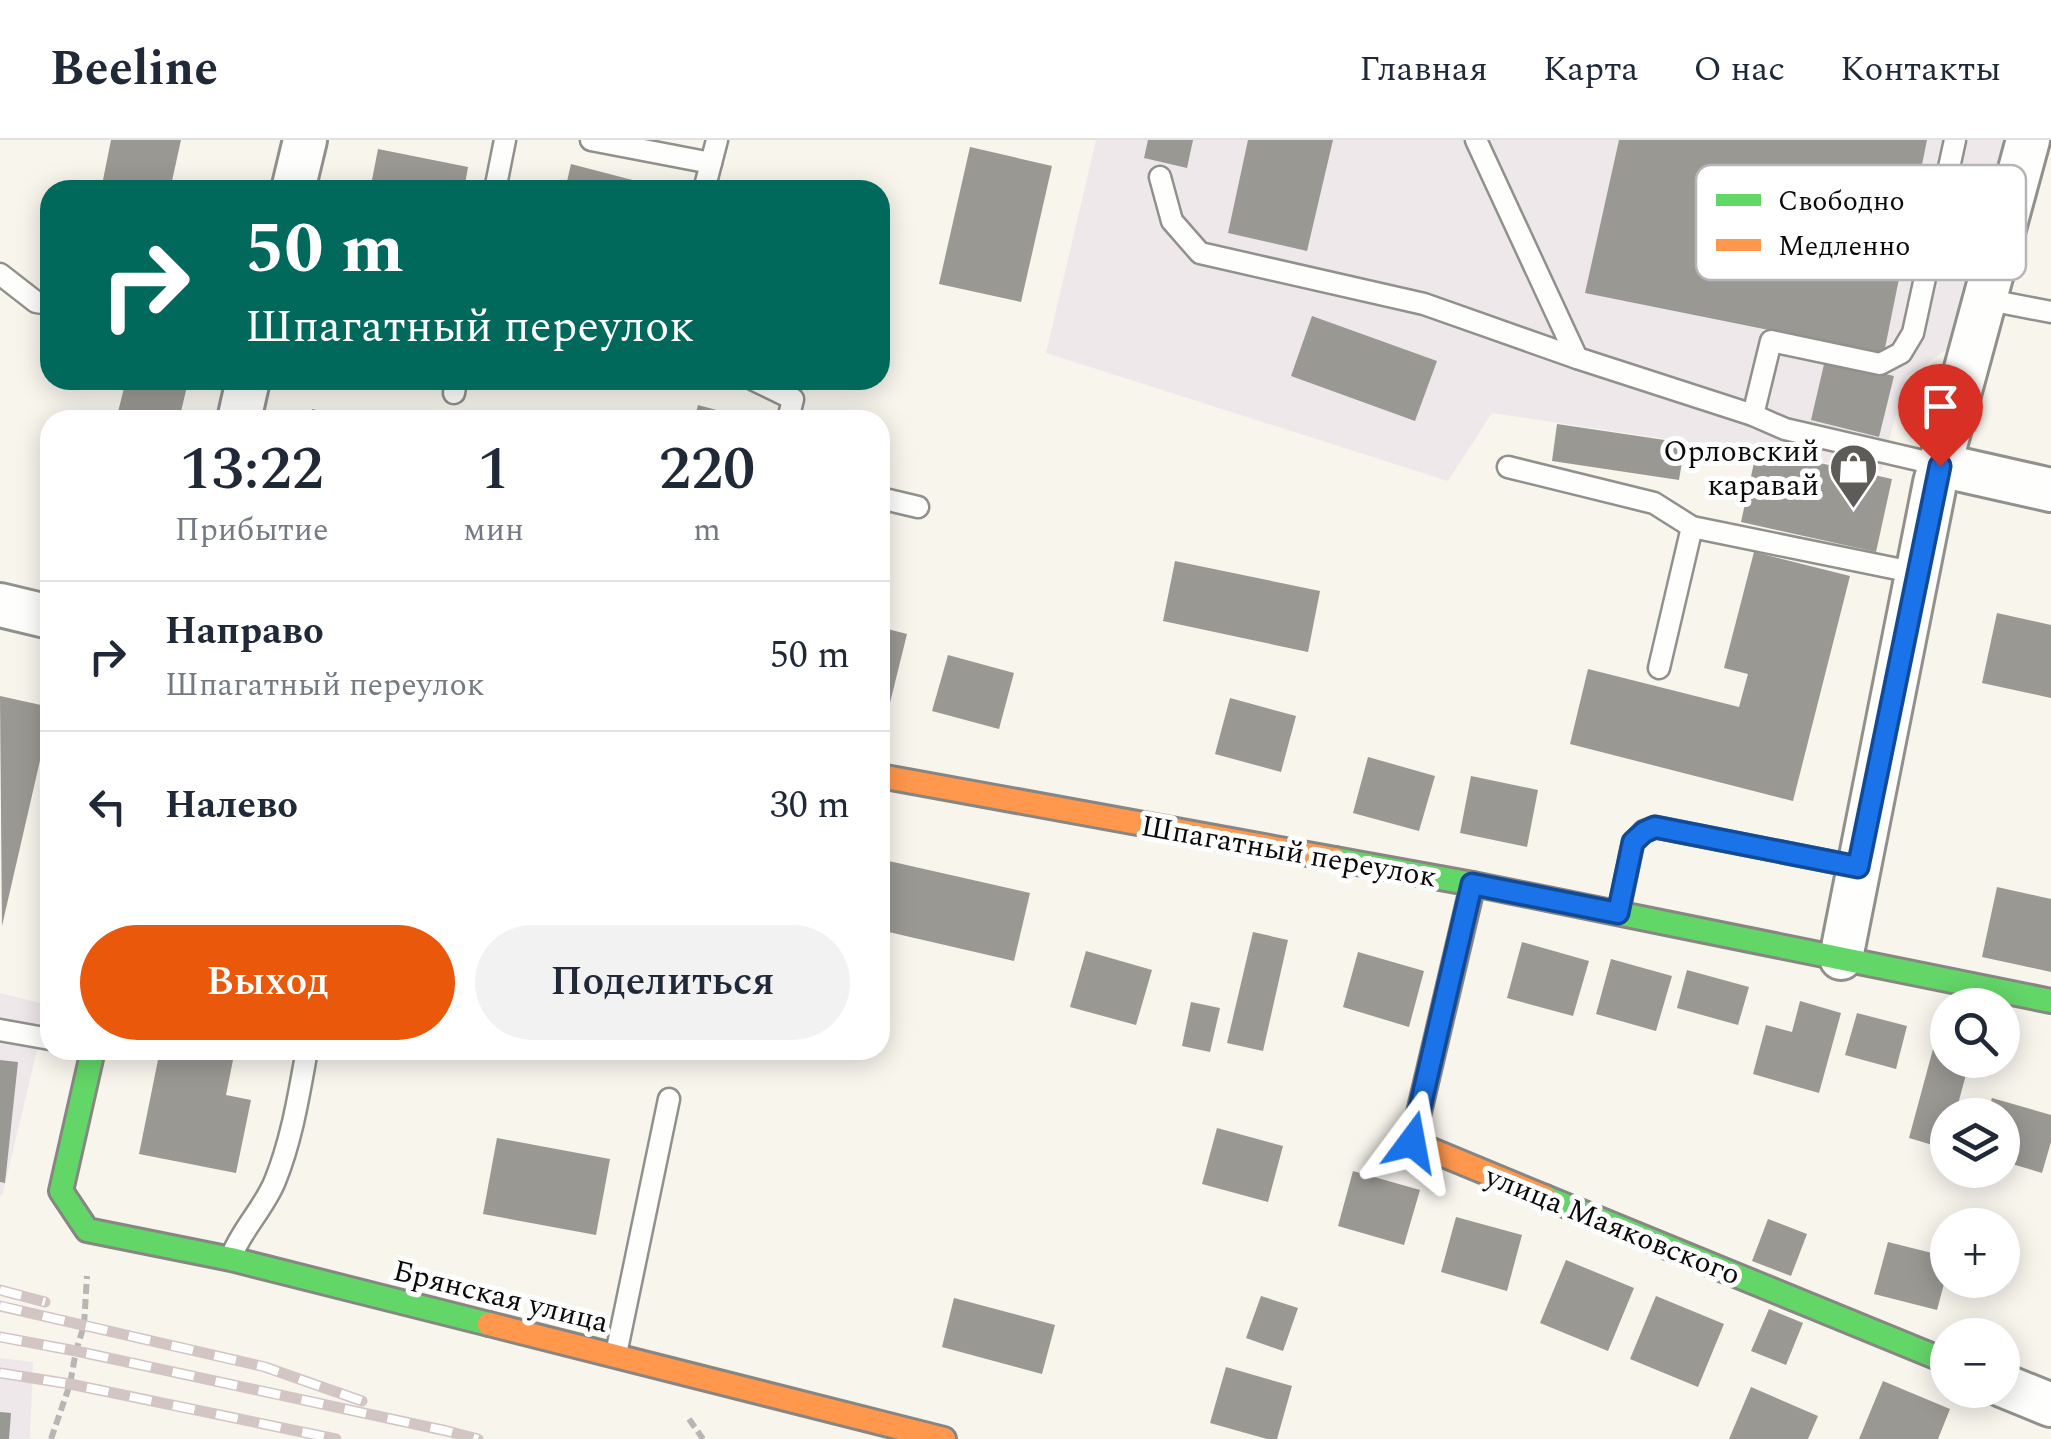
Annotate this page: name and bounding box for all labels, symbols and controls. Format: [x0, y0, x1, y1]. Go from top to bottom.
text: Beeline [50, 33, 218, 106]
text: Главная [1359, 43, 1488, 96]
text: Карта [1543, 43, 1638, 96]
text: О нас [1693, 43, 1785, 96]
text: Контакты [1840, 43, 2001, 96]
legend [1696, 165, 2026, 280]
text: Свободно [1778, 180, 1905, 223]
text: 50 m [245, 197, 404, 303]
icon: right [80, 220, 210, 350]
text: Медленно [1778, 225, 1910, 268]
text: Шпагатный переулок [245, 293, 694, 362]
pin [1898, 364, 1983, 467]
icon: arrive [1913, 379, 1968, 434]
text: 13:22 [179, 424, 324, 516]
text: 1 [478, 424, 510, 516]
text: 220 [659, 424, 755, 516]
place label: Орловский каравай [1663, 429, 1819, 509]
shop icon: Орловский каравай [1828, 442, 1880, 510]
text: Прибытие [175, 506, 328, 555]
text: мин [463, 506, 524, 555]
text: m [693, 506, 721, 555]
text: Направо [165, 603, 324, 661]
text: 50 m [770, 627, 850, 685]
icon: right [80, 629, 135, 684]
text: Шпагатный переулок [165, 661, 485, 710]
text: Налево [165, 777, 298, 835]
text: 30 m [770, 777, 850, 835]
icon: left [80, 779, 135, 834]
street label: Шпагатный переулок [1137, 803, 1440, 901]
button: Выход [80, 925, 455, 1040]
button: Поделиться [475, 925, 850, 1040]
map controls [1930, 988, 2020, 1408]
button: search [1930, 988, 2020, 1078]
position arrow [1360, 1090, 1464, 1194]
button: layers [1930, 1098, 2020, 1188]
street label: улица Маяковского [1477, 1153, 1747, 1298]
button: + [1930, 1208, 2020, 1298]
street label: Брянская улица [388, 1248, 614, 1346]
button: − [1930, 1318, 2020, 1408]

